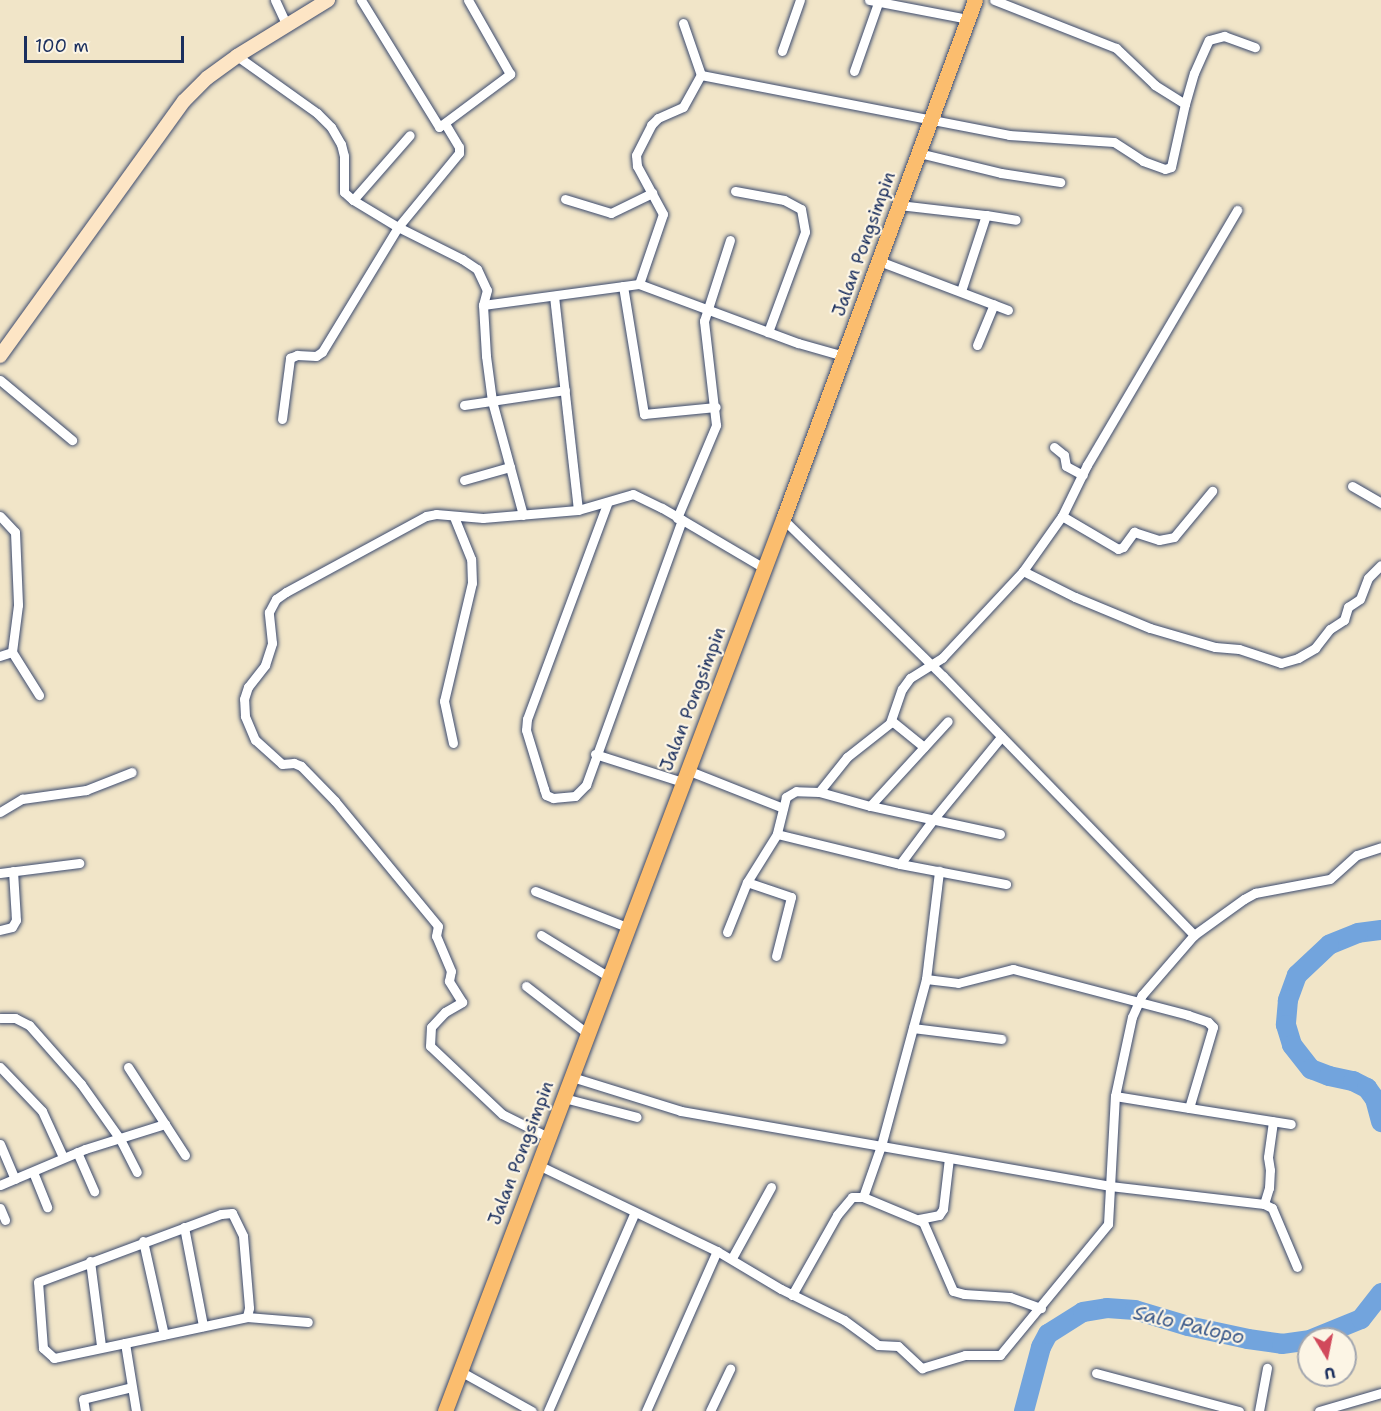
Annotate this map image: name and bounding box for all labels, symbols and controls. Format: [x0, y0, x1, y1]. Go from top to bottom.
scale bar [27, 24, 188, 62]
text: 100 m [35, 34, 89, 58]
street label: Jalan Pongsimpin [828, 169, 900, 319]
street label: Jalan Pongsimpin [656, 624, 730, 774]
street label: Jalan Pongsimpin [484, 1078, 558, 1228]
water label: Salo Palopo [1131, 1301, 1247, 1349]
north arrow [1297, 1327, 1357, 1387]
text: U [1323, 1362, 1337, 1385]

